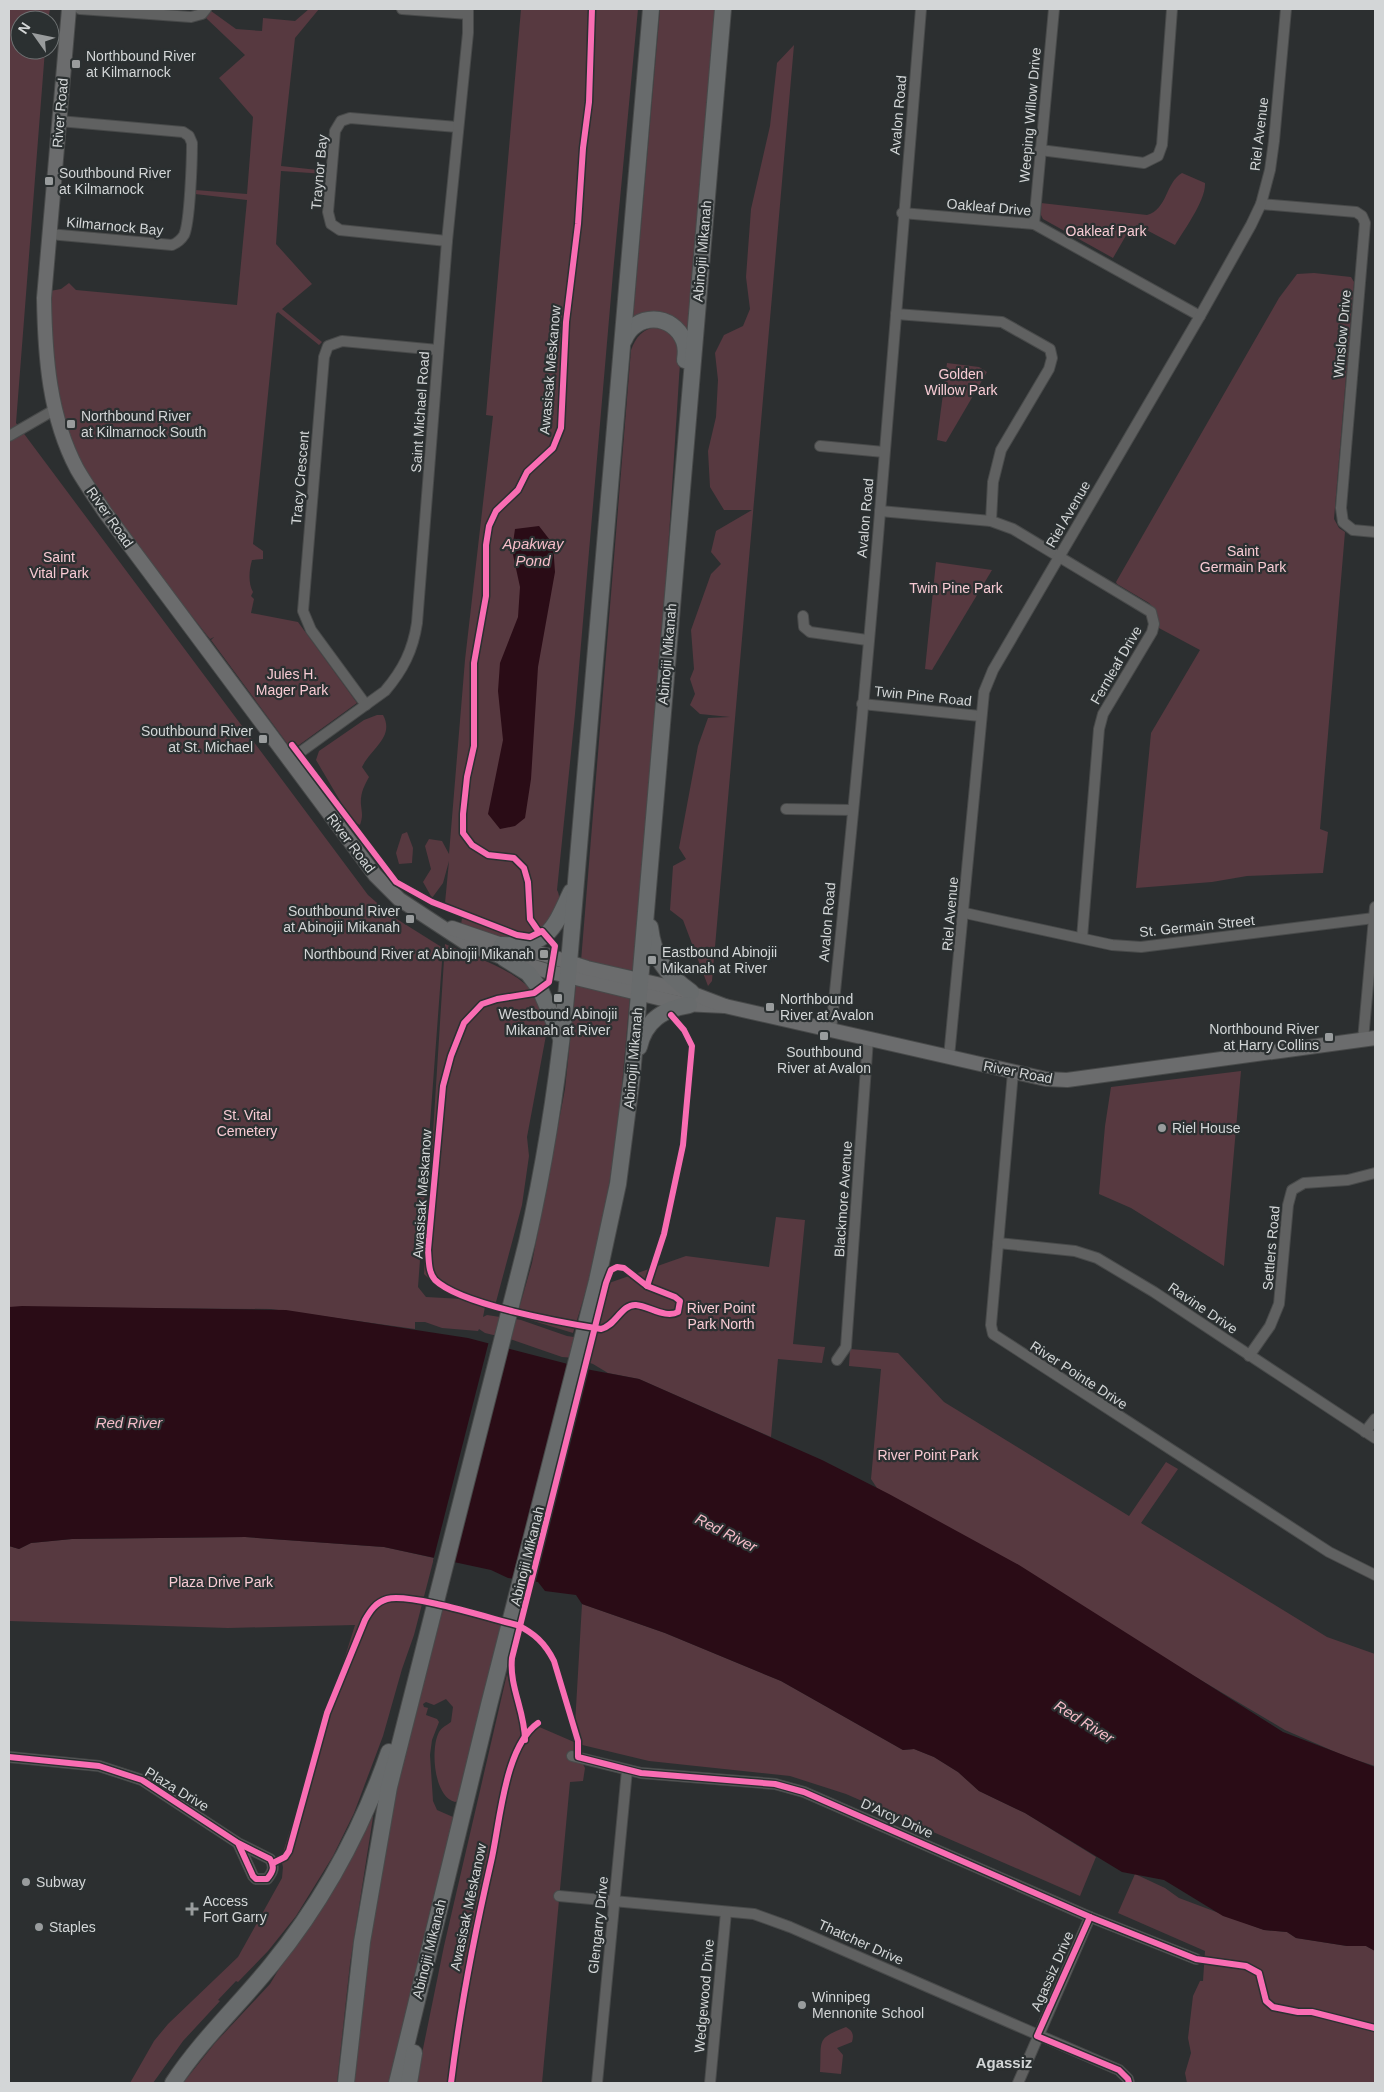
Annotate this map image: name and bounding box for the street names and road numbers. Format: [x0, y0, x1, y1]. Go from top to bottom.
street label: Weeping Willow Drive [1016, 46, 1044, 183]
street label: Avalon Road [887, 74, 909, 156]
street label: River Road [49, 77, 71, 149]
street label: Riel Avenue [1247, 96, 1272, 172]
street label: Traynor Bay [308, 134, 330, 210]
street label: Oakleaf Drive [946, 195, 1032, 219]
street label: Abinojii Mikanah [690, 200, 714, 302]
street label: Kilmarnock Bay [66, 214, 164, 238]
street label: Winslow Drive [1330, 289, 1354, 379]
street label: Awasisak Mēskanow [536, 304, 564, 435]
street label: Saint Michael Road [408, 351, 432, 473]
street label: Tracy Crescent [288, 430, 312, 526]
street label: Avalon Road [854, 477, 876, 559]
street label: Riel Avenue [1042, 478, 1094, 550]
street label: River Road [83, 484, 137, 550]
street label: Abinojii Mikanah [655, 603, 679, 705]
street label: Fernleaf Drive [1087, 623, 1145, 707]
street label: Twin Pine Road [873, 683, 973, 709]
street label: River Road [324, 810, 378, 876]
street label: Riel Avenue [939, 876, 961, 952]
street label: Avalon Road [816, 881, 838, 963]
street label: St. Germain Street [1139, 912, 1256, 940]
street label: Abinojii Mikanah [621, 1007, 645, 1109]
street label: River Road [982, 1057, 1054, 1087]
street label: Awasisak Mēskanow [409, 1128, 435, 1259]
street label: Blackmore Avenue [831, 1140, 855, 1258]
street label: Settlers Road [1259, 1205, 1283, 1291]
street label: Ravine Drive [1165, 1279, 1241, 1337]
street label: River Pointe Drive [1027, 1338, 1131, 1413]
street label: Abinojii Mikanah [507, 1505, 547, 1607]
street label: Plaza Drive [142, 1764, 212, 1814]
street label: D'Arcy Drive [858, 1795, 936, 1841]
street label: Awasisak Mēskanow [447, 1841, 489, 1972]
street label: Glengarry Drive [585, 1875, 611, 1975]
street label: Abinojii Mikanah [409, 1898, 449, 2000]
street label: Thatcher Drive [816, 1916, 906, 1968]
street label: Agassiz Drive [1027, 1928, 1077, 2013]
street label: Wedgewood Drive [691, 1938, 717, 2054]

